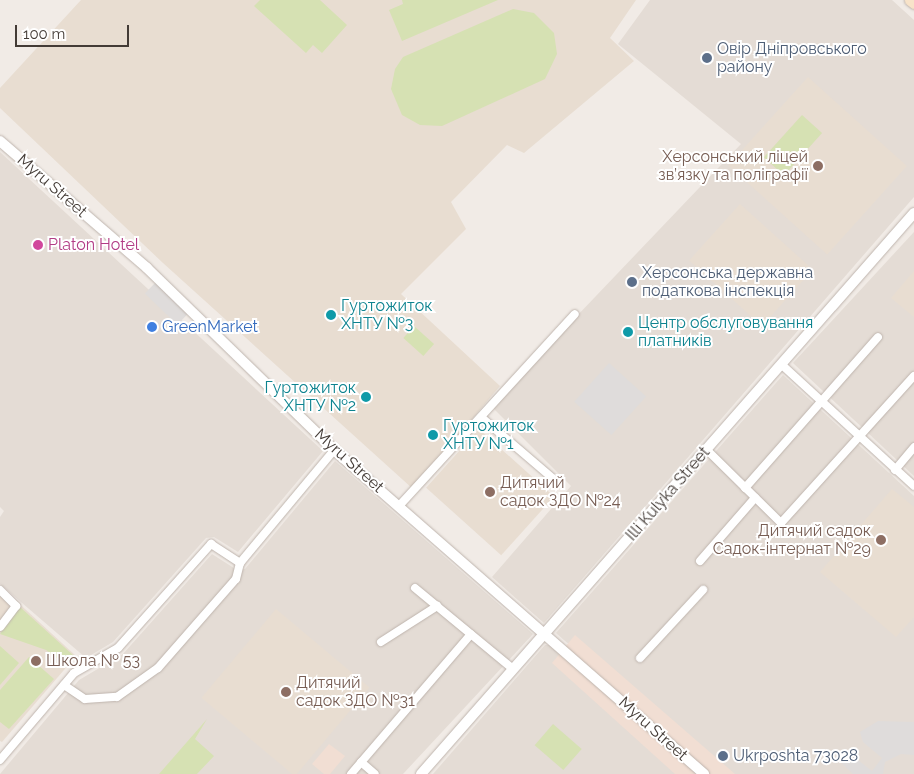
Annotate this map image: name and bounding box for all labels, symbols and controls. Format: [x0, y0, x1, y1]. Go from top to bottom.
scale bar [18, 15, 131, 47]
text: 100 m [23, 25, 65, 43]
place label: Овір Дніпровського району [717, 39, 867, 77]
marker: Овір Дніпровського району [701, 52, 713, 64]
place label: Херсонський ліцей зв’язку та поліграфії [658, 147, 808, 185]
street label: Myru Street [13, 150, 91, 222]
marker: Херсонський ліцей зв’язку та поліграфії [812, 160, 824, 172]
place label: Platon Hotel [48, 235, 139, 255]
marker: Platon Hotel [32, 239, 44, 251]
place label: Херсонська державна податкова інспекція [642, 263, 813, 301]
marker: Херсонська державна податкова інспекція [626, 276, 638, 288]
place label: Гуртожиток ХНТУ №3 [341, 296, 433, 334]
marker: Гуртожиток ХНТУ №3 [325, 309, 337, 321]
place label: Центр обслуговування платників [638, 313, 813, 351]
place label: GreenMarket [162, 317, 258, 337]
marker: GreenMarket [146, 321, 158, 333]
marker: Центр обслуговування платників [622, 326, 634, 338]
place label: Гуртожиток ХНТУ №2 [264, 378, 356, 416]
marker: Гуртожиток ХНТУ №2 [360, 391, 372, 403]
place label: Гуртожиток ХНТУ №1 [443, 416, 535, 454]
street label: Myru Street [311, 425, 387, 497]
marker: Гуртожиток ХНТУ №1 [427, 429, 439, 441]
street label: Illi Kulyka Street [622, 443, 714, 545]
place label: Дитячий садок ЗДО №24 [500, 473, 621, 511]
marker: Дитячий садок ЗДО №24 [484, 486, 496, 498]
place label: Дитячий садок Садок-інтернат №29 [713, 521, 871, 559]
marker: Дитячий садок Садок-інтернат №29 [875, 534, 887, 546]
place label: Школа № 53 [46, 651, 140, 671]
marker: Школа № 53 [30, 655, 42, 667]
place label: Дитячий садок ЗДО №31 [296, 673, 415, 711]
marker: Дитячий садок ЗДО №31 [280, 686, 292, 698]
street label: Myru Street [615, 693, 691, 765]
place label: Ukrposhta 73028 [733, 746, 858, 766]
marker: Ukrposhta 73028 [717, 750, 729, 762]

